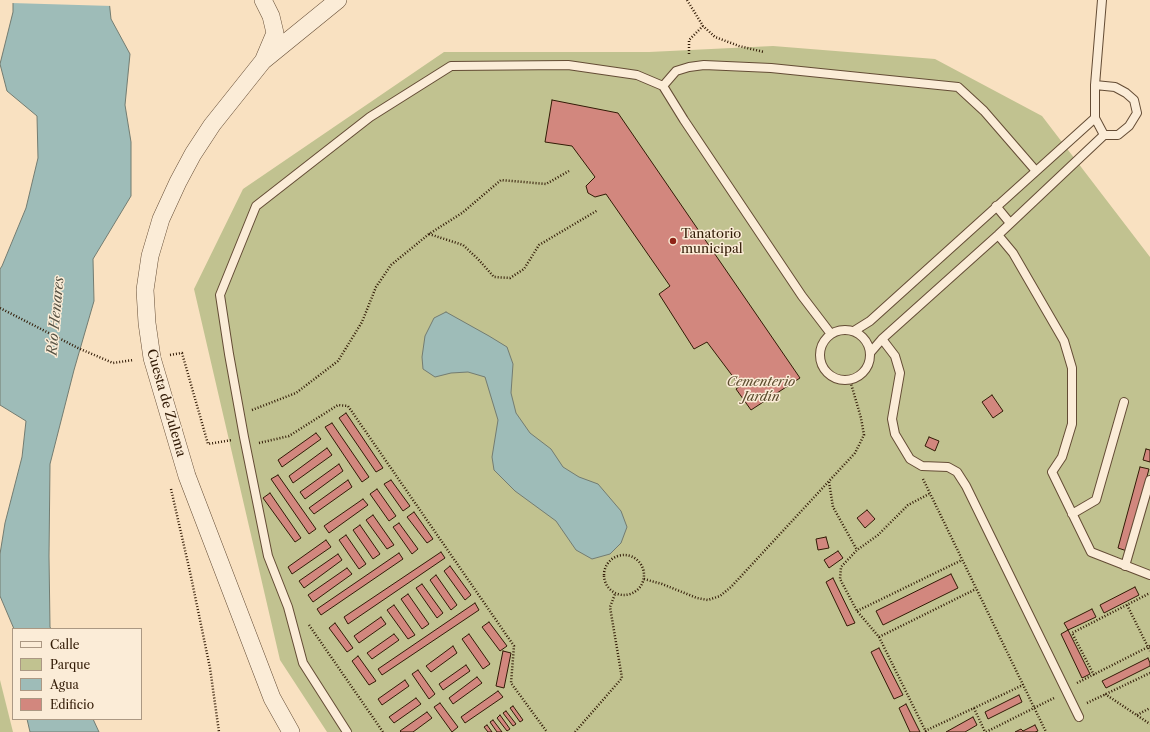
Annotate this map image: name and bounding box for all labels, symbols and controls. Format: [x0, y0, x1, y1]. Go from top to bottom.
place label: Tanatorio municipal [681, 226, 743, 257]
marker: Tanatorio municipal [668, 236, 678, 246]
water label: Río Henares [44, 276, 68, 356]
street label: Cuesta de Zulema [143, 347, 189, 459]
park label: Cementerio Jardín [727, 374, 795, 405]
legend [12, 628, 142, 720]
text: Calle [50, 637, 79, 652]
text: Parque [50, 657, 90, 672]
text: Agua [50, 677, 79, 692]
text: Edificio [50, 697, 94, 712]

